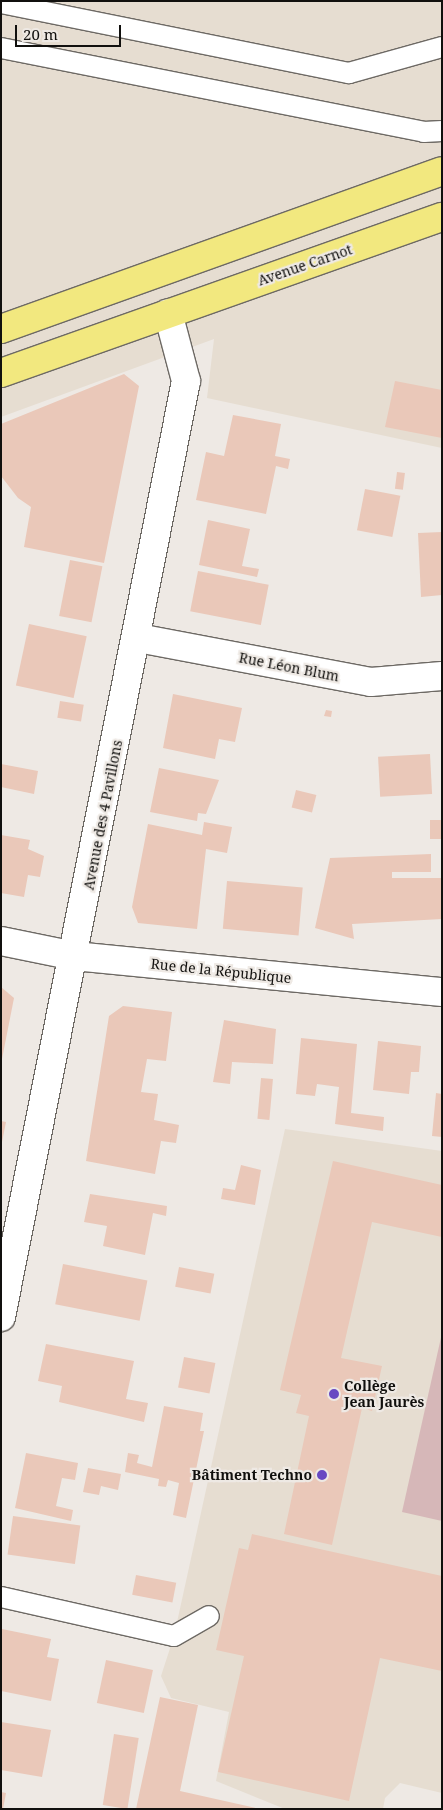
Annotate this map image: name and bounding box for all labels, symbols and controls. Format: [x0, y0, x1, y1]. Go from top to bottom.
scale bar [18, 15, 124, 47]
text: 20 m [23, 24, 58, 44]
street label: Avenue Carnot [256, 241, 354, 289]
street label: Rue Léon Blum [237, 649, 341, 685]
street label: Avenue des 4 Pavillons [80, 739, 126, 891]
street label: Rue de la République [150, 955, 292, 987]
place label: Collège Jean Jaurès [344, 1378, 424, 1410]
marker: Collège Jean Jaurès [328, 1388, 340, 1400]
place label: Bâtiment Techno [192, 1467, 312, 1483]
marker: Bâtiment Techno [316, 1469, 328, 1481]

